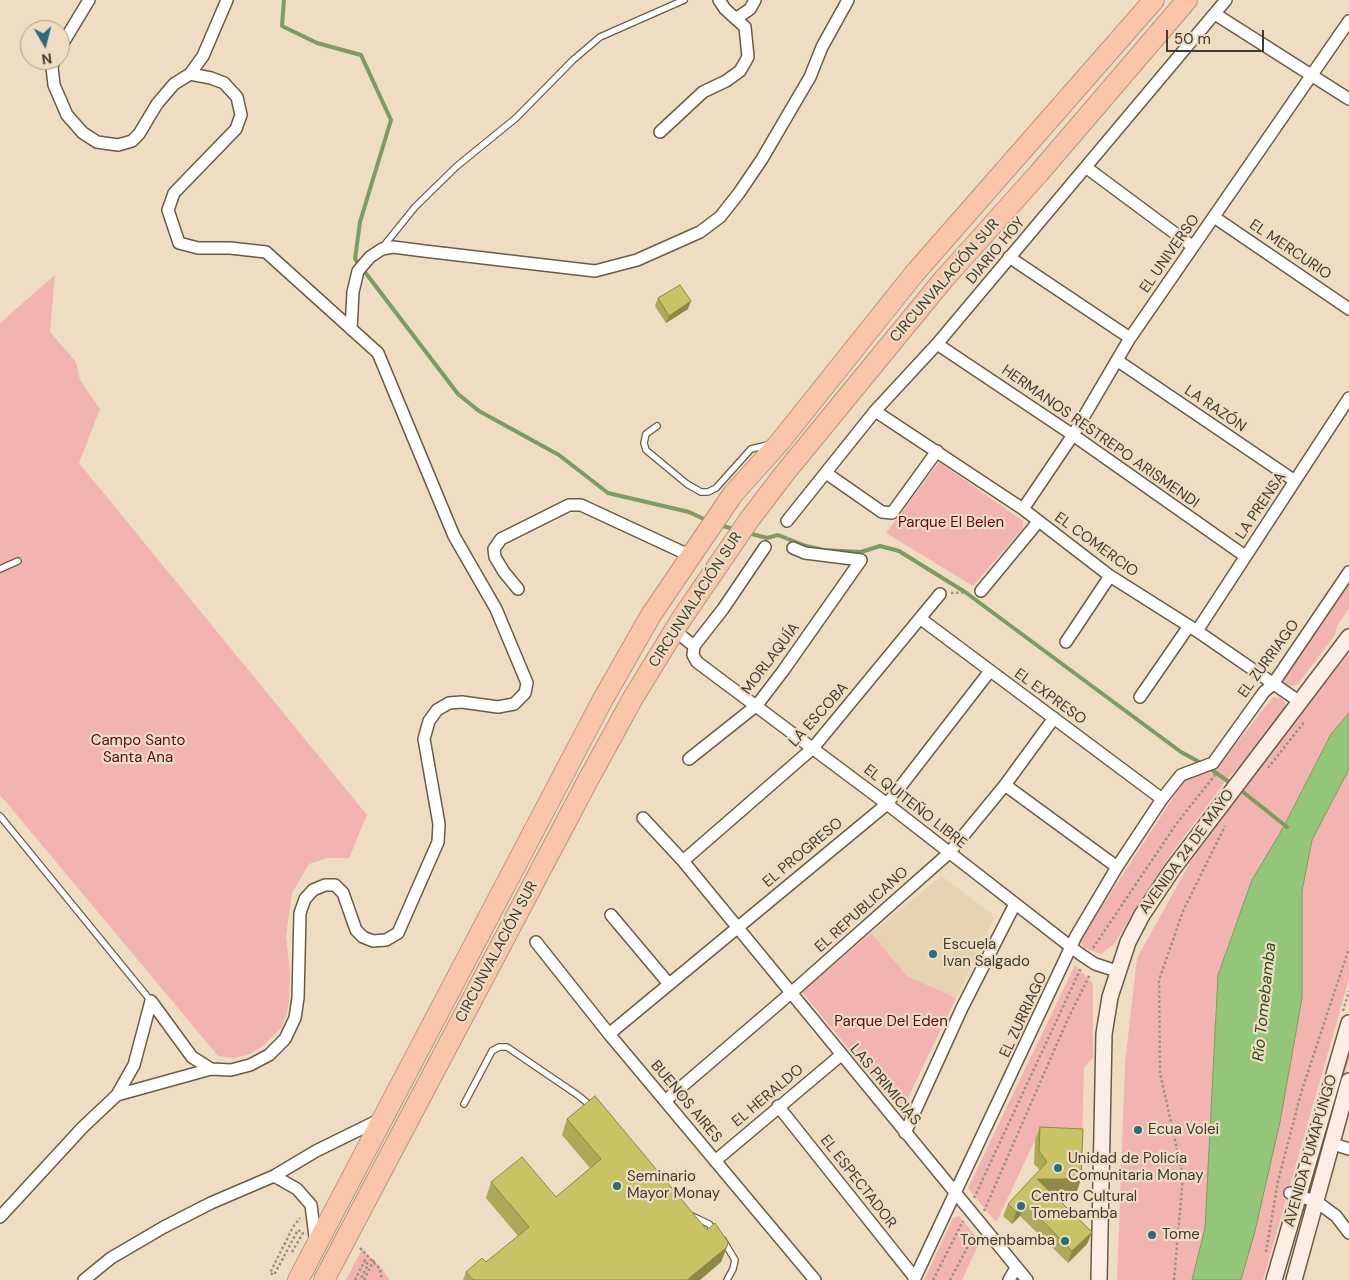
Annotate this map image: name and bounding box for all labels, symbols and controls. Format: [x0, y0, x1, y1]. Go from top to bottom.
north arrow [20, 20, 70, 70]
scale bar [1169, 20, 1266, 52]
text: 50 m [1174, 29, 1211, 49]
text: N [41, 49, 53, 68]
street label: EL UNIVERSO [1136, 211, 1204, 297]
street label: DIARIO HOY [963, 214, 1029, 288]
street label: CIRCUNVALACIÓN SUR [887, 216, 1003, 346]
street label: EL MERCURIO [1246, 216, 1334, 284]
street label: HERMANOS RESTREPO ARISMENDI [998, 362, 1202, 512]
street label: LA RAZÓN [1181, 382, 1249, 436]
street label: LA PRENSA [1232, 469, 1290, 543]
street label: EL COMERCIO [1051, 509, 1141, 581]
park label: Parque El Belen [898, 514, 1004, 532]
street label: CIRCUNVALACIÓN SUR [646, 529, 746, 671]
street label: EL ZURRIAGO [1235, 617, 1303, 701]
street label: MORLAQUÍA [738, 620, 804, 698]
street label: EL EXPRESO [1011, 665, 1089, 729]
street label: LA ESCOBA [785, 679, 853, 751]
park label: Campo Santo Santa Ana [91, 732, 185, 767]
street label: EL QUITEÑO LIBRE [860, 761, 970, 853]
street label: AVENIDA 24 DE MAYO [1136, 786, 1238, 918]
street label: EL PROGRESO [759, 814, 847, 892]
street label: EL REPUBLICANO [812, 863, 912, 957]
street label: CIRCUNVALACIÓN SUR [452, 878, 542, 1026]
place label: Escuela Ivan Salgado [943, 936, 1030, 971]
water label: Río Tomebamba [1249, 942, 1281, 1062]
marker: Escuela Ivan Salgado [927, 948, 939, 960]
street label: EL ZURRIAGO [996, 970, 1052, 1060]
park label: Parque Del Eden [834, 1013, 948, 1031]
street label: LAS PRIMICIAS [846, 1041, 924, 1129]
street label: BUENOS AIRES [646, 1057, 726, 1147]
street label: EL HERALDO [729, 1061, 807, 1131]
street label: AVENIDA PUMAPUNGO [1281, 1073, 1341, 1229]
place label: Ecua Volei [1148, 1121, 1219, 1139]
marker: Ecua Volei [1132, 1124, 1144, 1136]
street label: EL ESPECTADOR [816, 1132, 900, 1232]
place label: Unidad de Policía Comunitaria Monay [1068, 1150, 1204, 1185]
marker: Unidad de Policía Comunitaria Monay [1052, 1162, 1064, 1174]
place label: Seminario Mayor Monay [627, 1168, 720, 1203]
marker: Seminario Mayor Monay [611, 1180, 623, 1192]
place label: Centro Cultural Tomebamba [1031, 1188, 1137, 1223]
marker: Centro Cultural Tomebamba [1015, 1200, 1027, 1212]
place label: Tome [1162, 1226, 1200, 1244]
marker: Tome [1146, 1229, 1158, 1241]
place label: Tomenbamba [960, 1232, 1055, 1250]
marker: Tomenbamba [1059, 1235, 1071, 1247]

